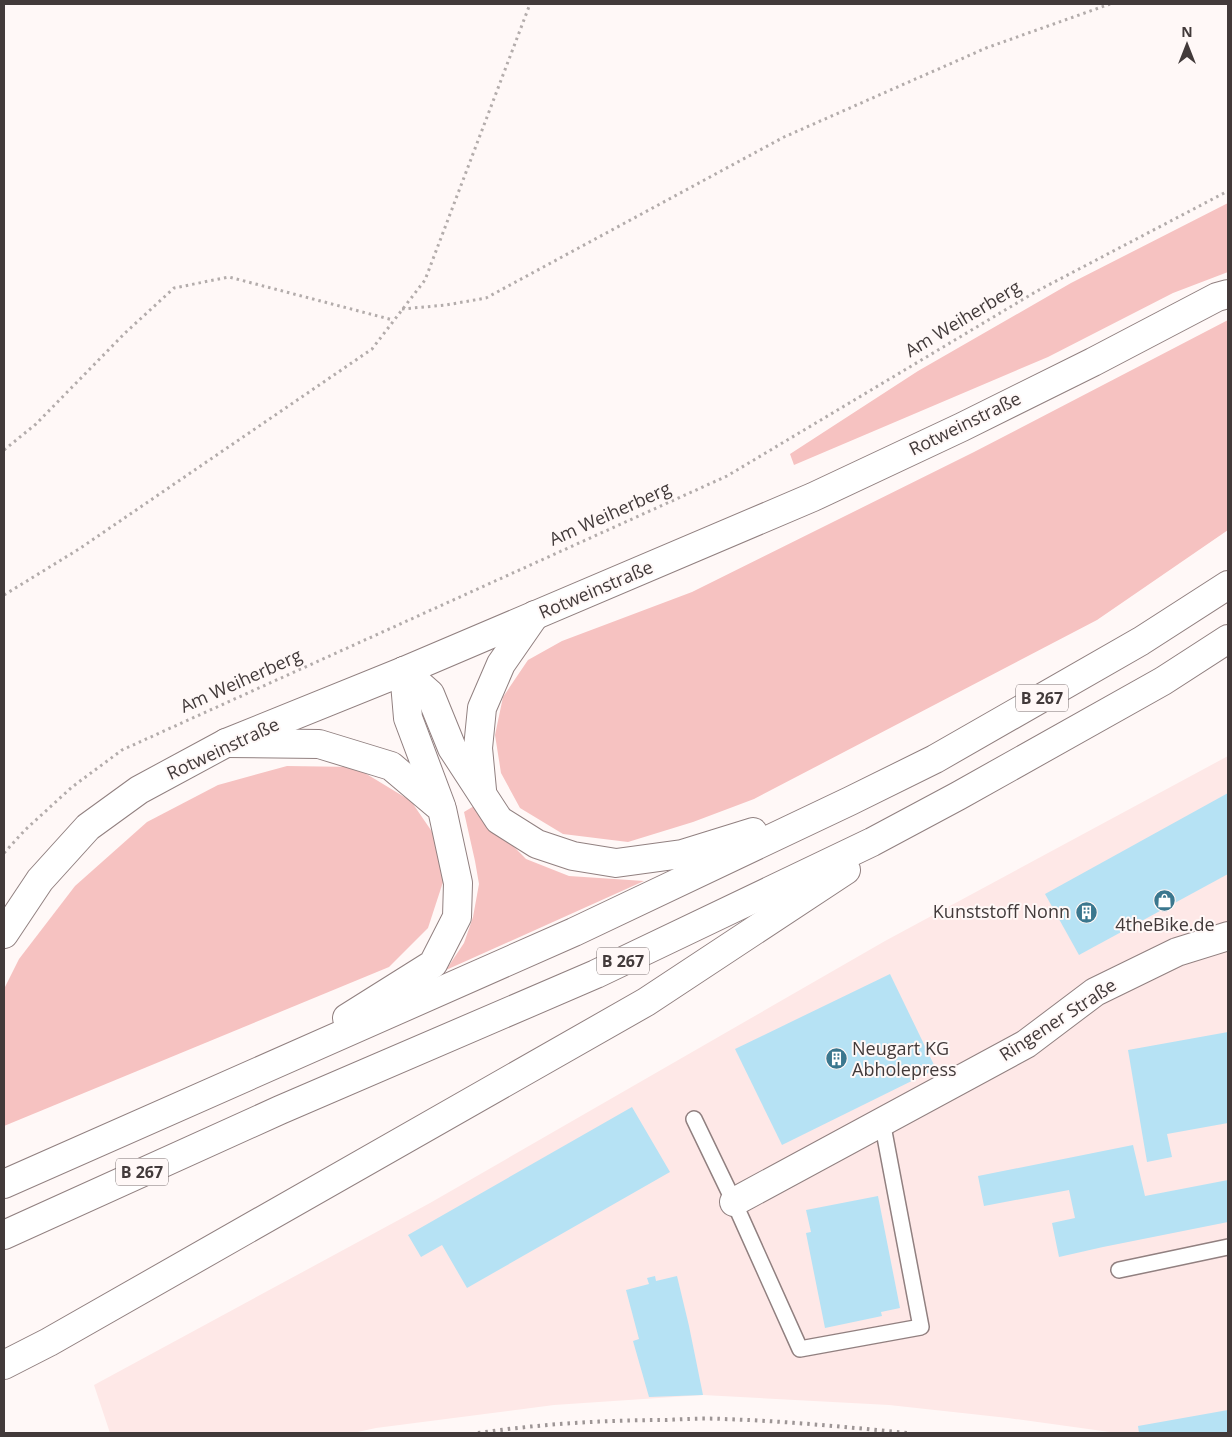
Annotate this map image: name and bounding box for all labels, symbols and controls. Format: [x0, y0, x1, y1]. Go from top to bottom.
north arrow [1162, 20, 1212, 70]
text: N [1181, 22, 1193, 41]
street label: Am Weiherberg [900, 274, 1025, 362]
street label: Rotweinstraße [905, 386, 1025, 461]
street label: Am Weiherberg [545, 475, 674, 551]
street label: Rotweinstraße [535, 554, 656, 624]
street label: Am Weiherberg [176, 642, 305, 718]
road number: B 267 [1016, 684, 1068, 711]
street label: Rotweinstraße [162, 712, 283, 785]
shop icon: 4theBike.de [1153, 888, 1177, 912]
place label: Kunststoff Nonn [933, 899, 1070, 923]
building icon: Kunststoff Nonn [1074, 900, 1098, 924]
place label: 4theBike.de [1115, 912, 1215, 936]
road number: B 267 [597, 948, 649, 974]
street label: Ringener Straße [994, 972, 1120, 1066]
place label: Neugart KG Abholepress [852, 1036, 957, 1081]
building icon: Neugart KG Abholepress [824, 1047, 848, 1071]
road number: B 267 [116, 1158, 168, 1186]

